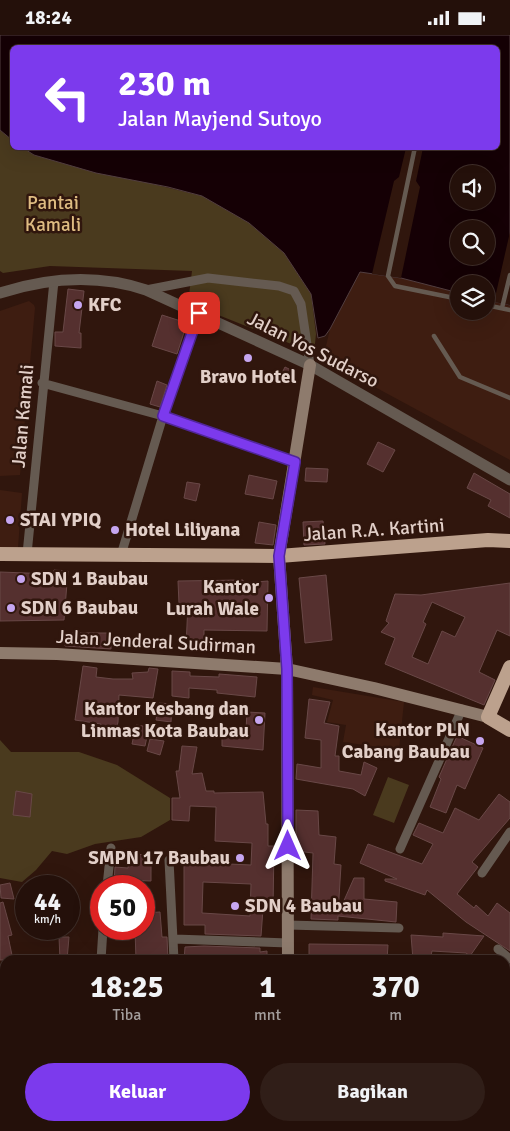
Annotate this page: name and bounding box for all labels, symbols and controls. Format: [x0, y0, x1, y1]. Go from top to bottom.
text: 18:24 [25, 6, 72, 30]
text: 230 m [118, 62, 211, 105]
icon: left [35, 65, 100, 130]
text: Jalan Mayjend Sutoyo [118, 105, 322, 132]
map controls [450, 165, 495, 320]
button: sound [450, 165, 495, 210]
park label: Pantai Kamali [25, 191, 81, 237]
button: search [450, 220, 495, 265]
button: layers [450, 275, 495, 320]
pin [178, 292, 220, 334]
place label: KFC [88, 293, 122, 317]
marker: KFC [72, 299, 84, 311]
icon: arrive [185, 299, 213, 327]
street label: Jalan Yos Sudarso [243, 307, 383, 393]
marker: Bravo Hotel [242, 352, 254, 364]
street label: Jalan Kamali [7, 363, 39, 469]
place label: Bravo Hotel [200, 365, 296, 389]
place label: STAI YPIQ [20, 508, 101, 532]
street label: Jalan R.A. Kartini [303, 513, 445, 547]
marker: STAI YPIQ [4, 514, 16, 526]
place label: Hotel Liliyana [125, 518, 240, 542]
marker: Hotel Liliyana [109, 524, 121, 536]
place label: SDN 1 Baubau [31, 567, 148, 591]
marker: SDN 1 Baubau [15, 573, 27, 585]
place label: Kantor Lurah Wale [166, 575, 259, 621]
marker: Kantor Lurah Wale [263, 592, 275, 604]
place label: SDN 6 Baubau [21, 596, 138, 620]
marker: SDN 6 Baubau [5, 602, 17, 614]
street label: Jalan Jenderal Sudirman [56, 625, 256, 659]
place label: Kantor Kesbang dan Linmas Kota Baubau [81, 697, 249, 743]
marker: Kantor Kesbang dan Linmas Kota Baubau [253, 714, 265, 726]
place label: Kantor PLN Cabang Baubau [342, 718, 470, 764]
marker: Kantor PLN Cabang Baubau [474, 735, 486, 747]
position arrow [261, 819, 313, 871]
place label: SMPN 17 Baubau [88, 846, 230, 870]
marker: SMPN 17 Baubau [234, 852, 246, 864]
speed limit sign: 50 [90, 875, 155, 940]
text: 44 [34, 886, 61, 917]
place label: SDN 4 Baubau [245, 894, 362, 918]
marker: SDN 4 Baubau [229, 900, 241, 912]
text: km/h [34, 912, 61, 927]
text: 18:25 [90, 969, 164, 1006]
text: 1 [259, 969, 276, 1006]
text: 370 [371, 969, 420, 1006]
text: Tiba [113, 1005, 141, 1025]
text: mnt [254, 1005, 281, 1025]
text: m [389, 1005, 402, 1025]
button: Keluar [25, 1063, 250, 1121]
button: Bagikan [260, 1063, 485, 1121]

